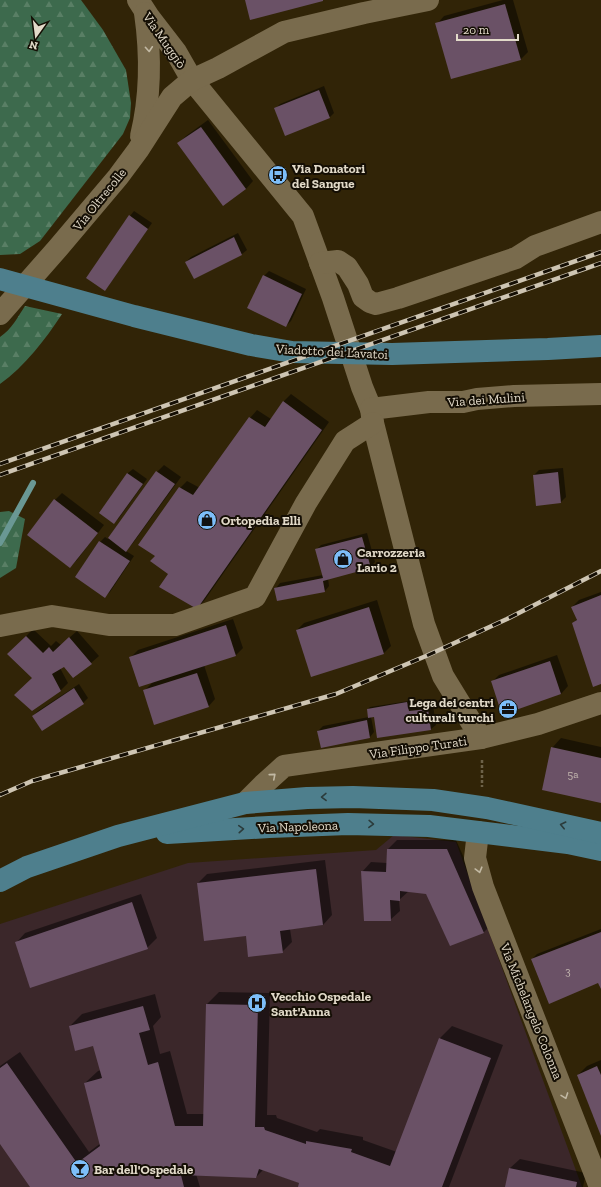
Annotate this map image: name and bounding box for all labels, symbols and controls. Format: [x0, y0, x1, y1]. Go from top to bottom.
street label: Via Muggiò [139, 9, 189, 71]
north arrow [16, 16, 56, 56]
scale bar [457, 16, 518, 42]
text: 20 m [463, 23, 490, 37]
text: N [27, 38, 39, 53]
one-way arrow [145, 46, 154, 52]
place label: Via Donatori del Sangue [292, 161, 365, 191]
bus stop icon: Via Donatori del Sangue [267, 164, 289, 186]
street label: Via Oltrecolle [69, 165, 129, 234]
street label: Viadotto dei Lavatoi [275, 341, 389, 362]
street label: Via dei Mulini [446, 389, 526, 410]
shop icon: Ortopedia Elli [196, 509, 218, 531]
place label: Ortopedia Elli [221, 513, 301, 528]
place label: Carrozzeria Lario 2 [357, 545, 426, 575]
shop icon: Carrozzeria Lario 2 [332, 548, 354, 570]
place label: Lega dei centri culturali turchi [405, 695, 494, 725]
office icon: Lega dei centri culturali turchi [497, 698, 519, 720]
street label: Via Filippo Turati [367, 733, 468, 762]
house number: 5a [568, 768, 579, 781]
one-way arrow [269, 773, 276, 780]
one-way arrow [321, 793, 327, 801]
street label: Via Napoleona [257, 818, 339, 835]
one-way arrow [368, 820, 374, 829]
one-way arrow [560, 821, 566, 829]
one-way arrow [238, 824, 244, 833]
one-way arrow [474, 867, 482, 874]
street label: Via Michelangelo Colonna [497, 940, 566, 1082]
house number: 3 [565, 965, 571, 978]
place label: Vecchio Ospedale Sant'Anna [271, 989, 372, 1019]
hospital icon: Vecchio Ospedale Sant'Anna [246, 992, 268, 1014]
one-way arrow [560, 1093, 569, 1100]
bar icon: Bar dell'Ospedale [69, 1158, 91, 1180]
place label: Bar dell'Ospedale [94, 1162, 194, 1177]

